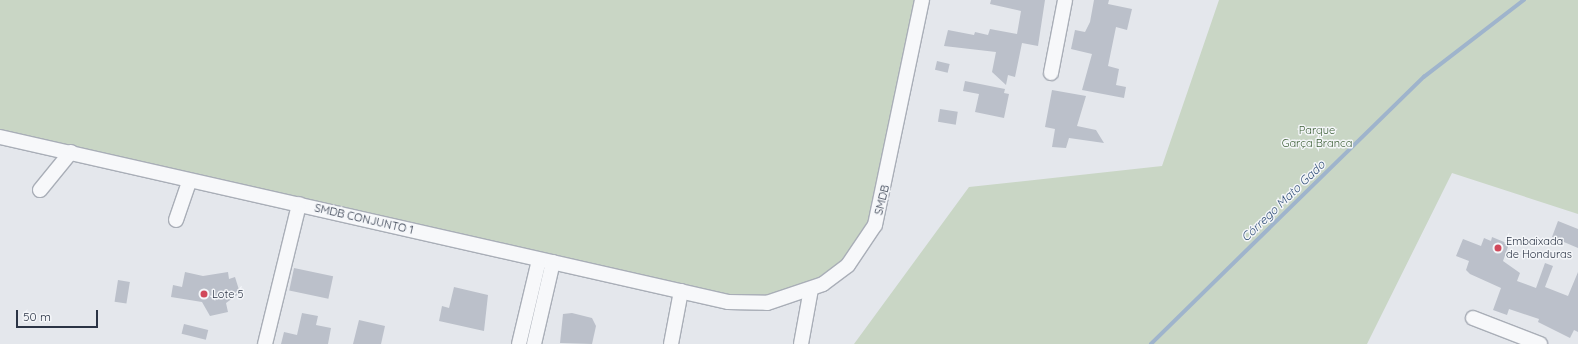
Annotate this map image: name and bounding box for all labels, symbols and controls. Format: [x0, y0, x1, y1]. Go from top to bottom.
park label: Parque Garça Branca [1282, 124, 1352, 150]
water label: Córrego Mato Gado [1238, 157, 1328, 245]
street label: SMDB [872, 184, 892, 216]
street label: SMDB CONJUNTO 1 [313, 201, 415, 237]
place label: Embaixada de Honduras [1506, 235, 1572, 261]
marker: Embaixada de Honduras [1493, 243, 1503, 253]
place label: Lote 5 [212, 287, 243, 301]
marker: Lote 5 [199, 289, 209, 299]
scale bar [18, 302, 100, 328]
text: 50 m [23, 309, 51, 324]

